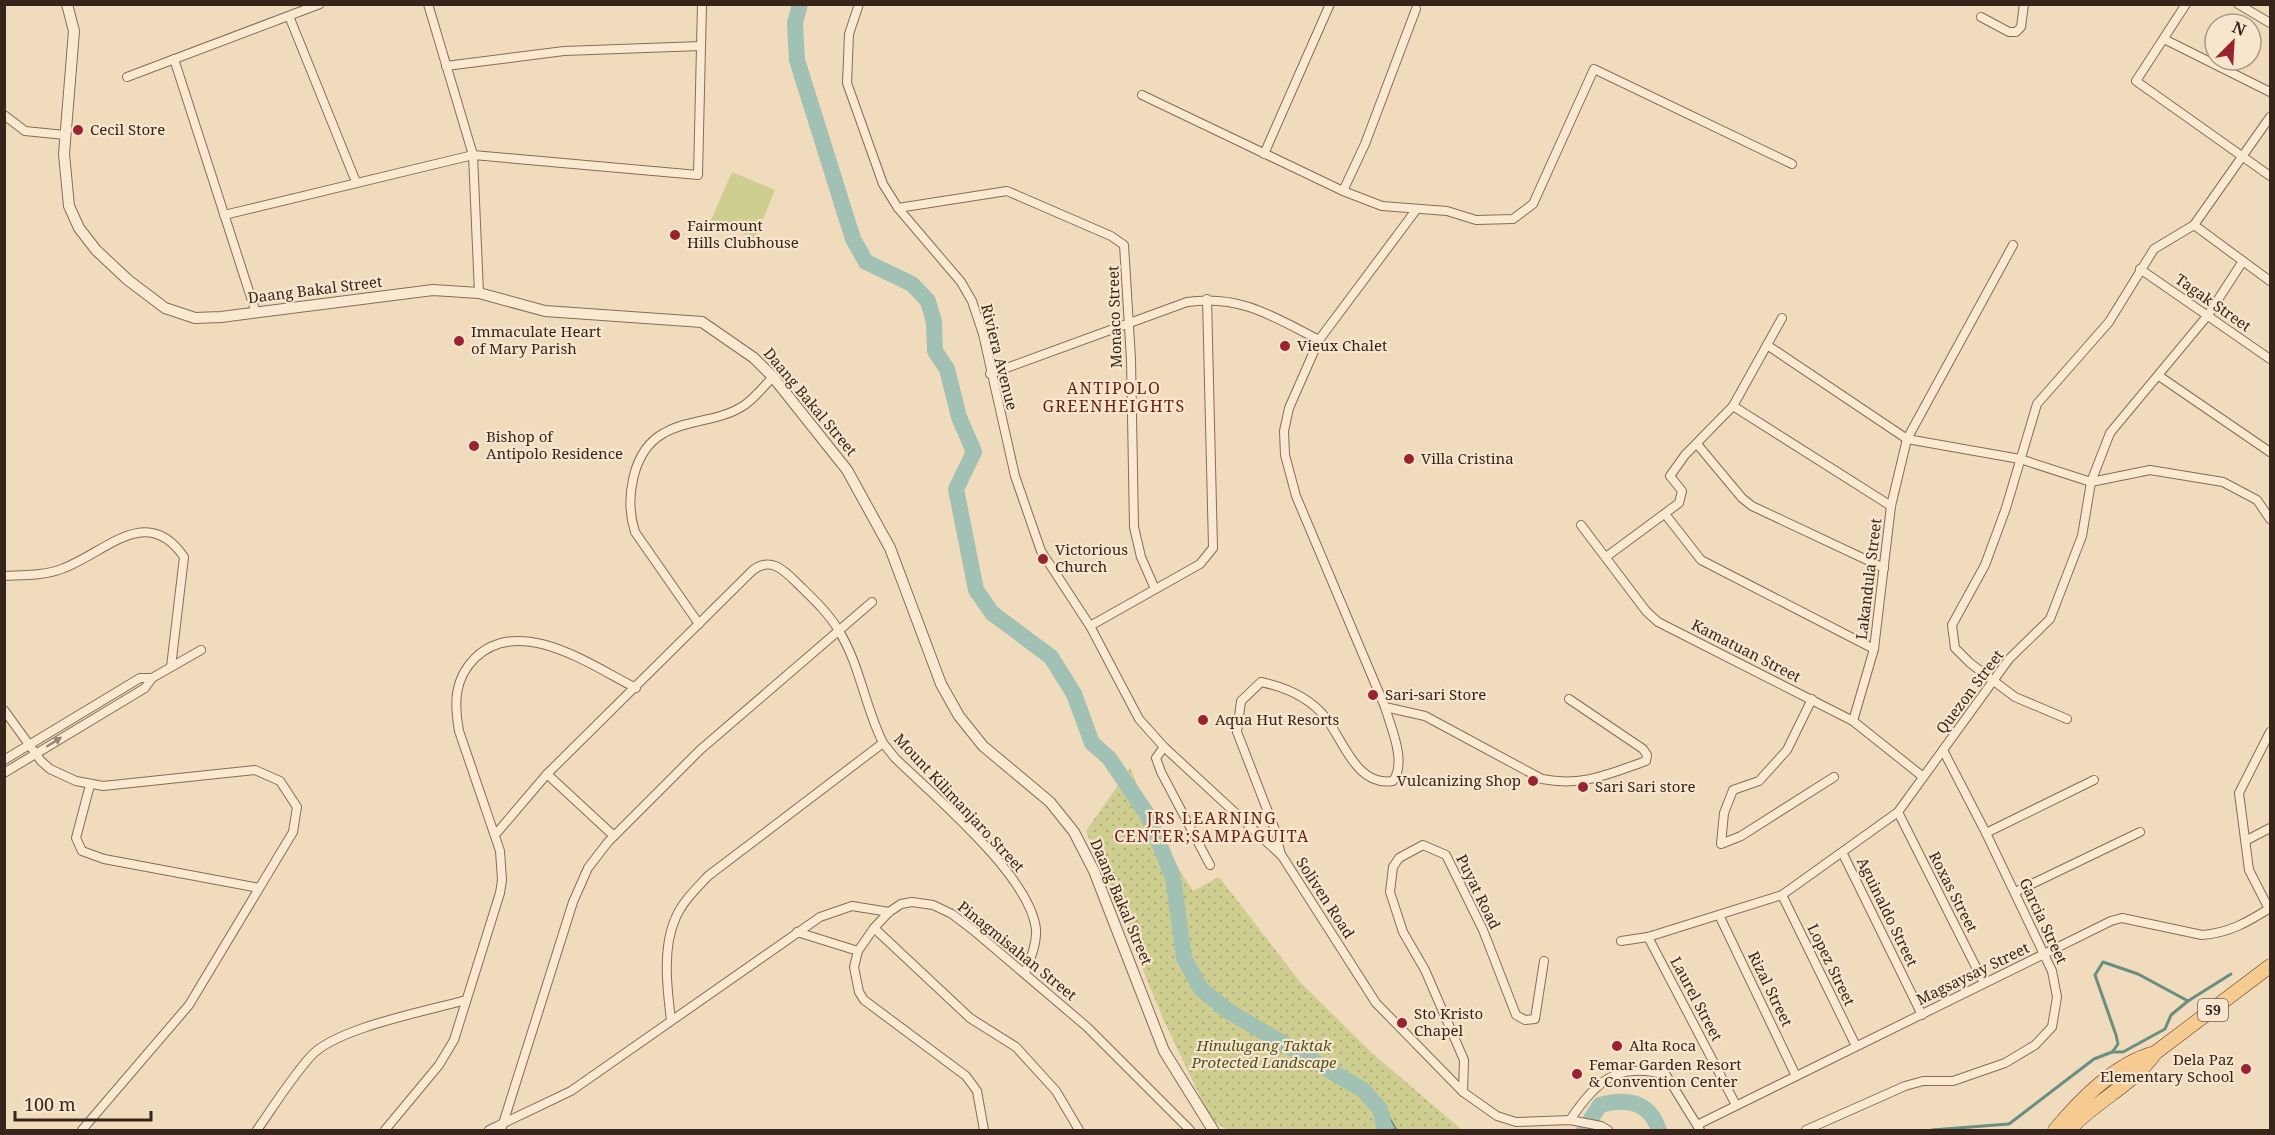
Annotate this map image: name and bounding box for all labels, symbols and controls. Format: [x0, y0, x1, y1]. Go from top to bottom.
north arrow [2203, 12, 2263, 72]
text: N [2229, 16, 2250, 41]
place label: Cecil Store [90, 119, 165, 139]
marker: Cecil Store [71, 123, 85, 137]
place label: Fairmount Hills Clubhouse [687, 215, 799, 252]
marker: Fairmount Hills Clubhouse [668, 228, 682, 242]
street label: Monaco Street [1102, 265, 1126, 369]
street label: Tagak Street [2172, 269, 2255, 336]
street label: Daang Bakal Street [247, 271, 383, 307]
street label: Riviera Avenue [977, 302, 1023, 412]
place label: Immaculate Heart of Mary Parish [471, 321, 601, 358]
marker: Immaculate Heart of Mary Parish [452, 334, 466, 348]
place label: Vieux Chalet [1297, 335, 1387, 355]
marker: Vieux Chalet [1278, 339, 1292, 353]
street label: Daang Bakal Street [760, 343, 862, 460]
district label: ANTIPOLO GREENHEIGHTS [1042, 377, 1186, 417]
place label: Bishop of Antipolo Residence [486, 426, 623, 463]
marker: Bishop of Antipolo Residence [467, 439, 481, 453]
place label: Villa Cristina [1421, 448, 1514, 468]
marker: Villa Cristina [1402, 452, 1416, 466]
street label: Lakandula Street [1851, 517, 1885, 641]
place label: Victorious Church [1055, 539, 1128, 576]
marker: Victorious Church [1036, 552, 1050, 566]
street label: Kamatuan Street [1688, 614, 1805, 686]
street label: Quezon Street [1931, 645, 2007, 738]
place label: Sari-sari Store [1385, 684, 1486, 704]
marker: Sari-sari Store [1366, 688, 1380, 702]
place label: Aqua Hut Resorts [1215, 709, 1340, 729]
marker: Aqua Hut Resorts [1196, 713, 1210, 727]
street label: Mount Kilimanjaro Street [890, 729, 1029, 876]
one-way arrow [46, 737, 62, 748]
place label: Vulcanizing Shop [1397, 770, 1521, 790]
marker: Vulcanizing Shop [1526, 774, 1540, 788]
place label: Sari Sari store [1595, 776, 1696, 796]
marker: Sari Sari store [1576, 780, 1590, 794]
district label: JRS LEARNING CENTER;SAMPAGUITA [1114, 807, 1310, 847]
street label: Daang Bakal Street [1086, 835, 1158, 968]
street label: Roxas Street [1925, 848, 1983, 935]
street label: Puyat Road [1452, 851, 1506, 932]
street label: Soliven Road [1292, 853, 1359, 942]
street label: Aguinaldo Street [1853, 854, 1923, 969]
street label: Garcia Street [2015, 874, 2073, 967]
street label: Pinagmisahan Street [954, 896, 1081, 1004]
street label: Lopez Street [1803, 920, 1860, 1009]
street label: Magsaysay Street [1913, 937, 2032, 1009]
street label: Rizal Street [1744, 948, 1798, 1029]
street label: Laurel Street [1666, 953, 1727, 1044]
road number: 59 [2198, 999, 2228, 1021]
place label: Sto Kristo Chapel [1414, 1003, 1483, 1040]
marker: Sto Kristo Chapel [1395, 1016, 1409, 1030]
park label: Hinulugang Taktak Protected Landscape [1190, 1035, 1337, 1072]
place label: Alta Roca [1629, 1035, 1696, 1055]
marker: Alta Roca [1610, 1039, 1624, 1053]
place label: Dela Paz Elementary School [2100, 1049, 2234, 1086]
place label: Femar Garden Resort & Convention Center [1589, 1054, 1742, 1091]
marker: Dela Paz Elementary School [2239, 1062, 2253, 1076]
marker: Femar Garden Resort & Convention Center [1570, 1067, 1584, 1081]
scale bar [15, 1084, 152, 1122]
text: 100 m [24, 1092, 76, 1116]

